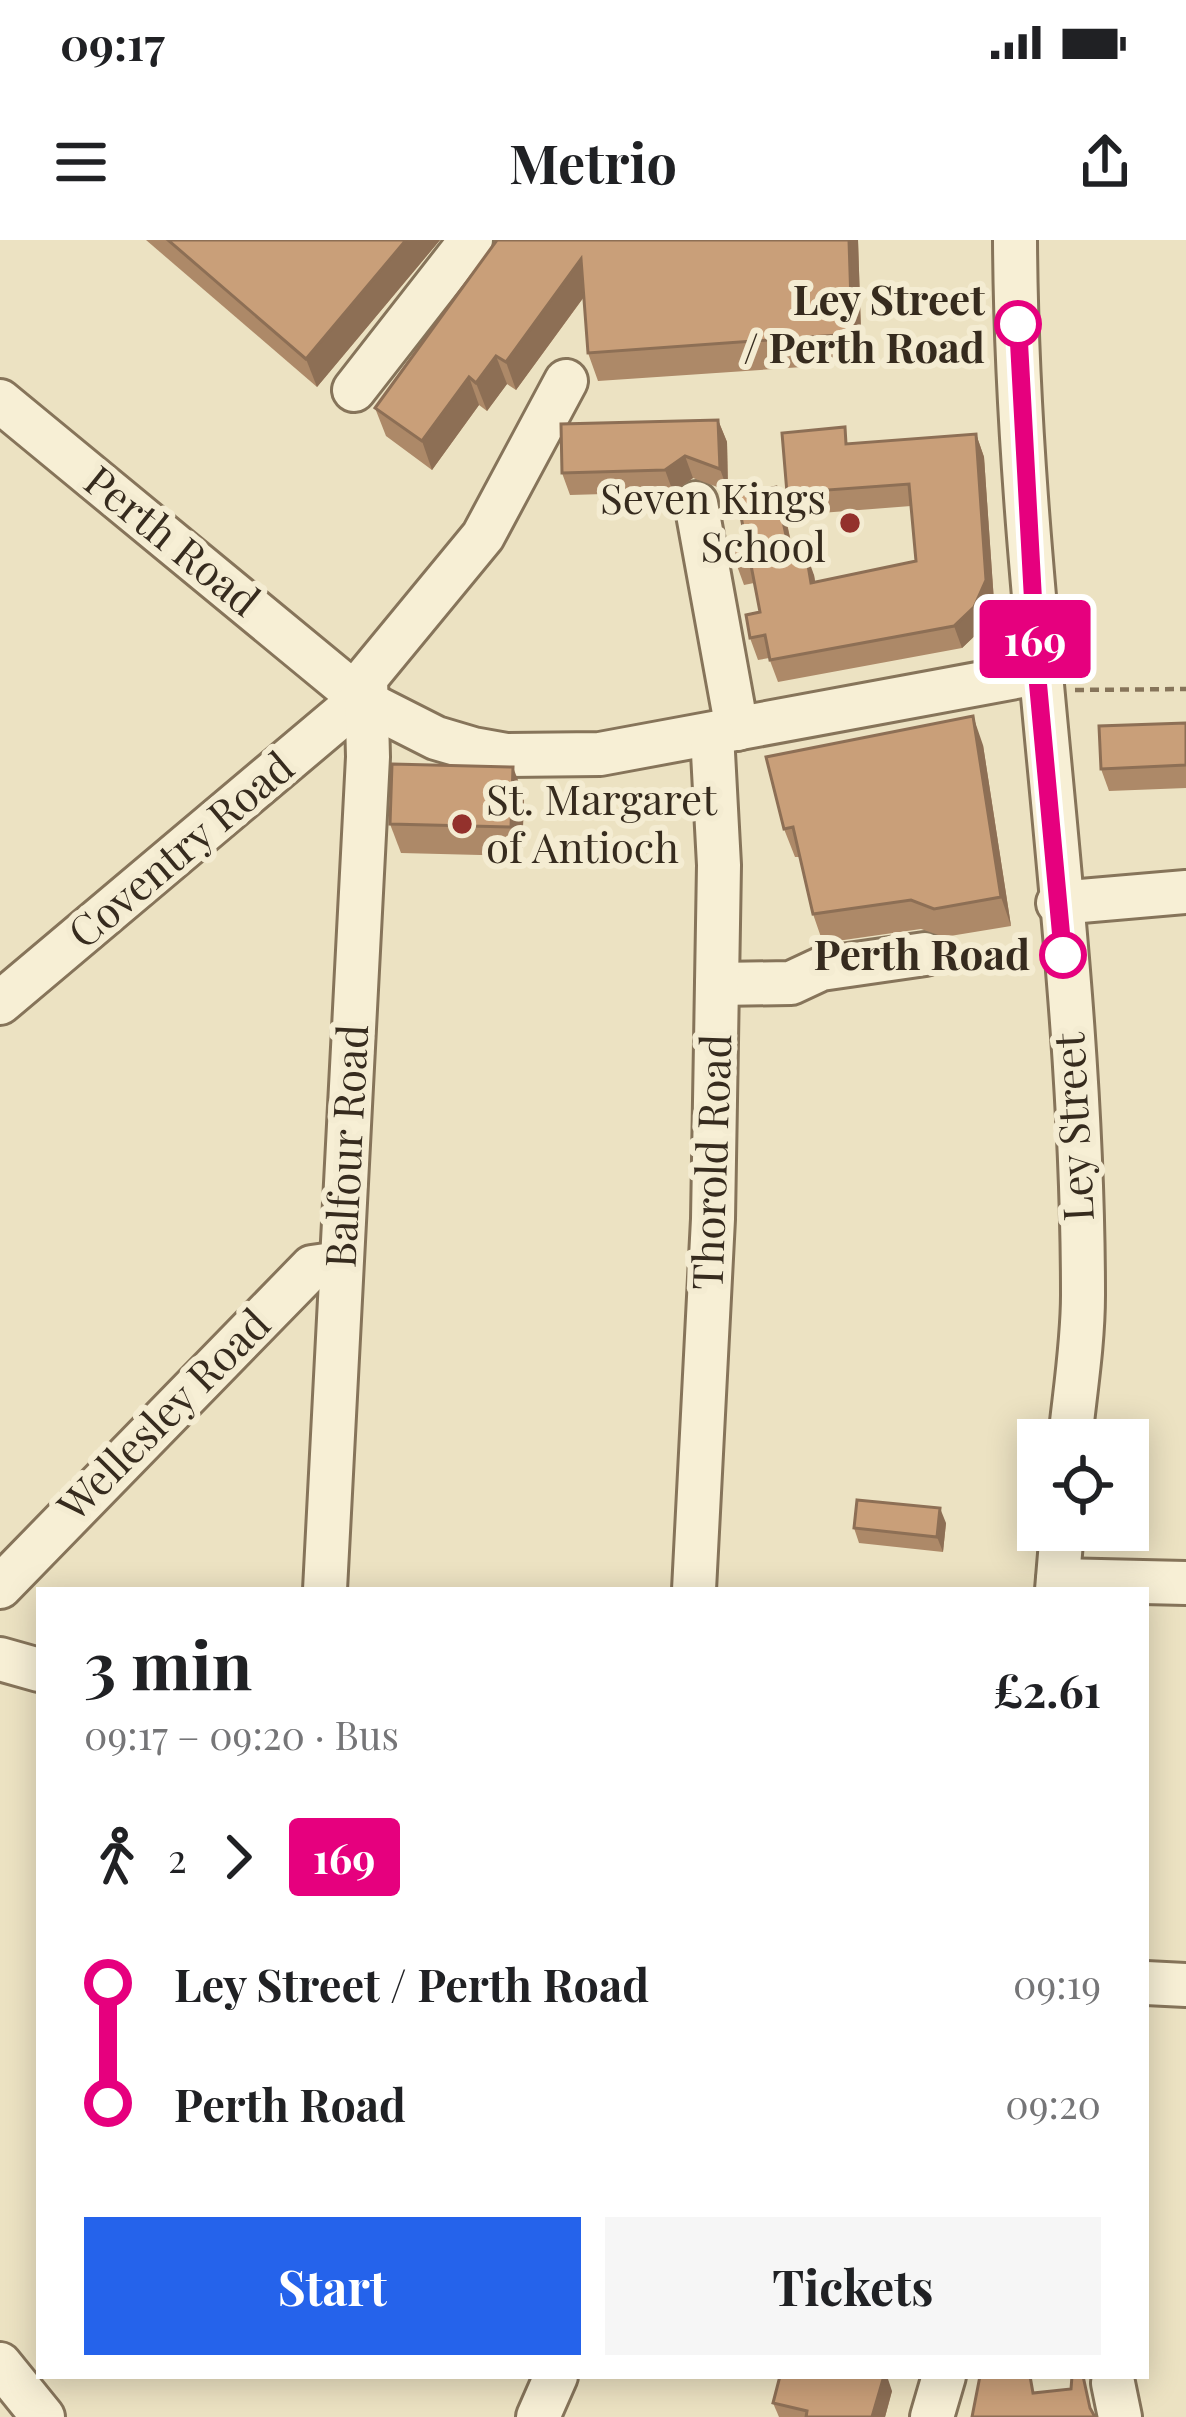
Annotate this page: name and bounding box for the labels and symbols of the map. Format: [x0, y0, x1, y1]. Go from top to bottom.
place label: Ley Street / Perth Road [743, 270, 985, 374]
marker: Ley Street / Perth Road [996, 302, 1040, 346]
street label: Perth Road [74, 452, 272, 627]
place label: Seven Kings School [600, 469, 826, 573]
marker: Seven Kings School [837, 510, 863, 536]
line badge: 169 [966, 600, 1104, 678]
street label: Coventry Road [55, 738, 304, 959]
place label: St. Margaret of Antioch [486, 770, 718, 874]
marker: St. Margaret of Antioch [449, 811, 475, 837]
place label: Perth Road [813, 925, 1030, 981]
marker: Perth Road [1041, 933, 1085, 977]
street label: Balfour Road [311, 1023, 379, 1269]
street label: Ley Street [1039, 1030, 1105, 1223]
street label: Thorold Road [678, 1033, 742, 1291]
street label: Wellesley Road [44, 1295, 281, 1533]

